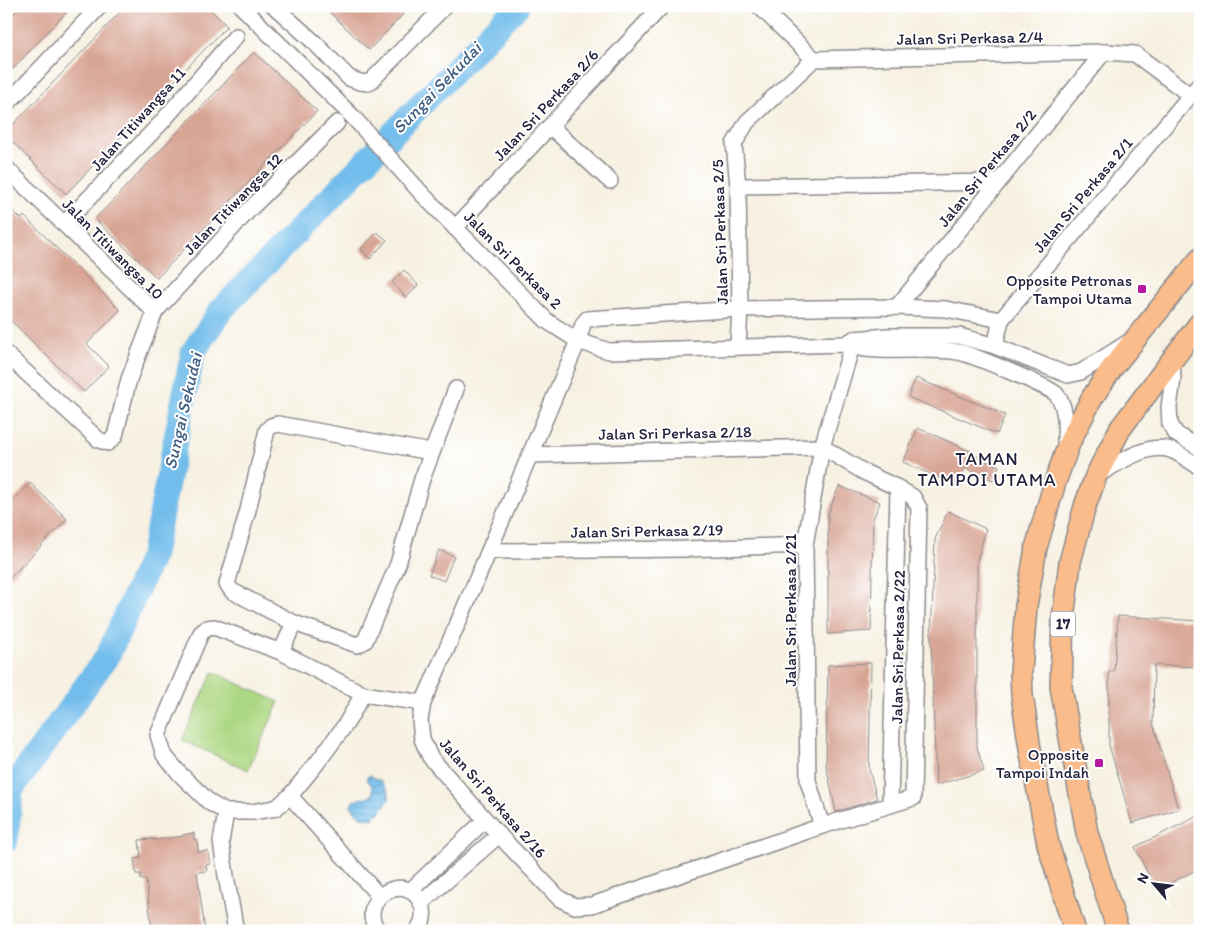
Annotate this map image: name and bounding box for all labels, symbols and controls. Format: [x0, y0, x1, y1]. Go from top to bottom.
street label: Jalan Sri Perkasa 2/4 [897, 27, 1044, 49]
water label: Sungai Sekudai [388, 36, 488, 138]
street label: Jalan Sri Perkasa 2/6 [489, 45, 603, 165]
street label: Jalan Titiwangsa 11 [86, 63, 190, 175]
street label: Jalan Sri Perkasa 2/2 [934, 105, 1040, 230]
street label: Jalan Sri Perkasa 2/1 [1029, 133, 1137, 256]
street label: Jalan Titiwangsa 12 [180, 149, 287, 259]
street label: Jalan Sri Perkasa 2/5 [708, 159, 732, 305]
street label: Jalan Titiwangsa 10 [58, 194, 168, 304]
street label: Jalan Sri Perkasa 2 [460, 207, 566, 313]
place label: Opposite Petronas Tampoi Utama [1006, 271, 1132, 308]
marker: Opposite Petronas Tampoi Utama [1136, 283, 1148, 295]
water label: Sungai Sekudai [159, 348, 208, 471]
street label: Jalan Sri Perkasa 2/18 [598, 422, 752, 444]
district label: TAMAN TAMPOI UTAMA [917, 448, 1057, 491]
street label: Jalan Sri Perkasa 2/19 [570, 520, 724, 542]
street label: Jalan Sri Perkasa 2/21 [781, 533, 800, 686]
street label: Jalan Sri Perkasa 2/22 [887, 569, 909, 724]
road number: 17 [1050, 612, 1076, 636]
street label: Jalan Sri Perkasa 2/16 [436, 734, 550, 862]
place label: Opposite Tampoi Indah [996, 745, 1089, 782]
marker: Opposite Tampoi Indah [1093, 757, 1105, 769]
north arrow [1128, 860, 1178, 910]
text: N [1133, 870, 1153, 886]

